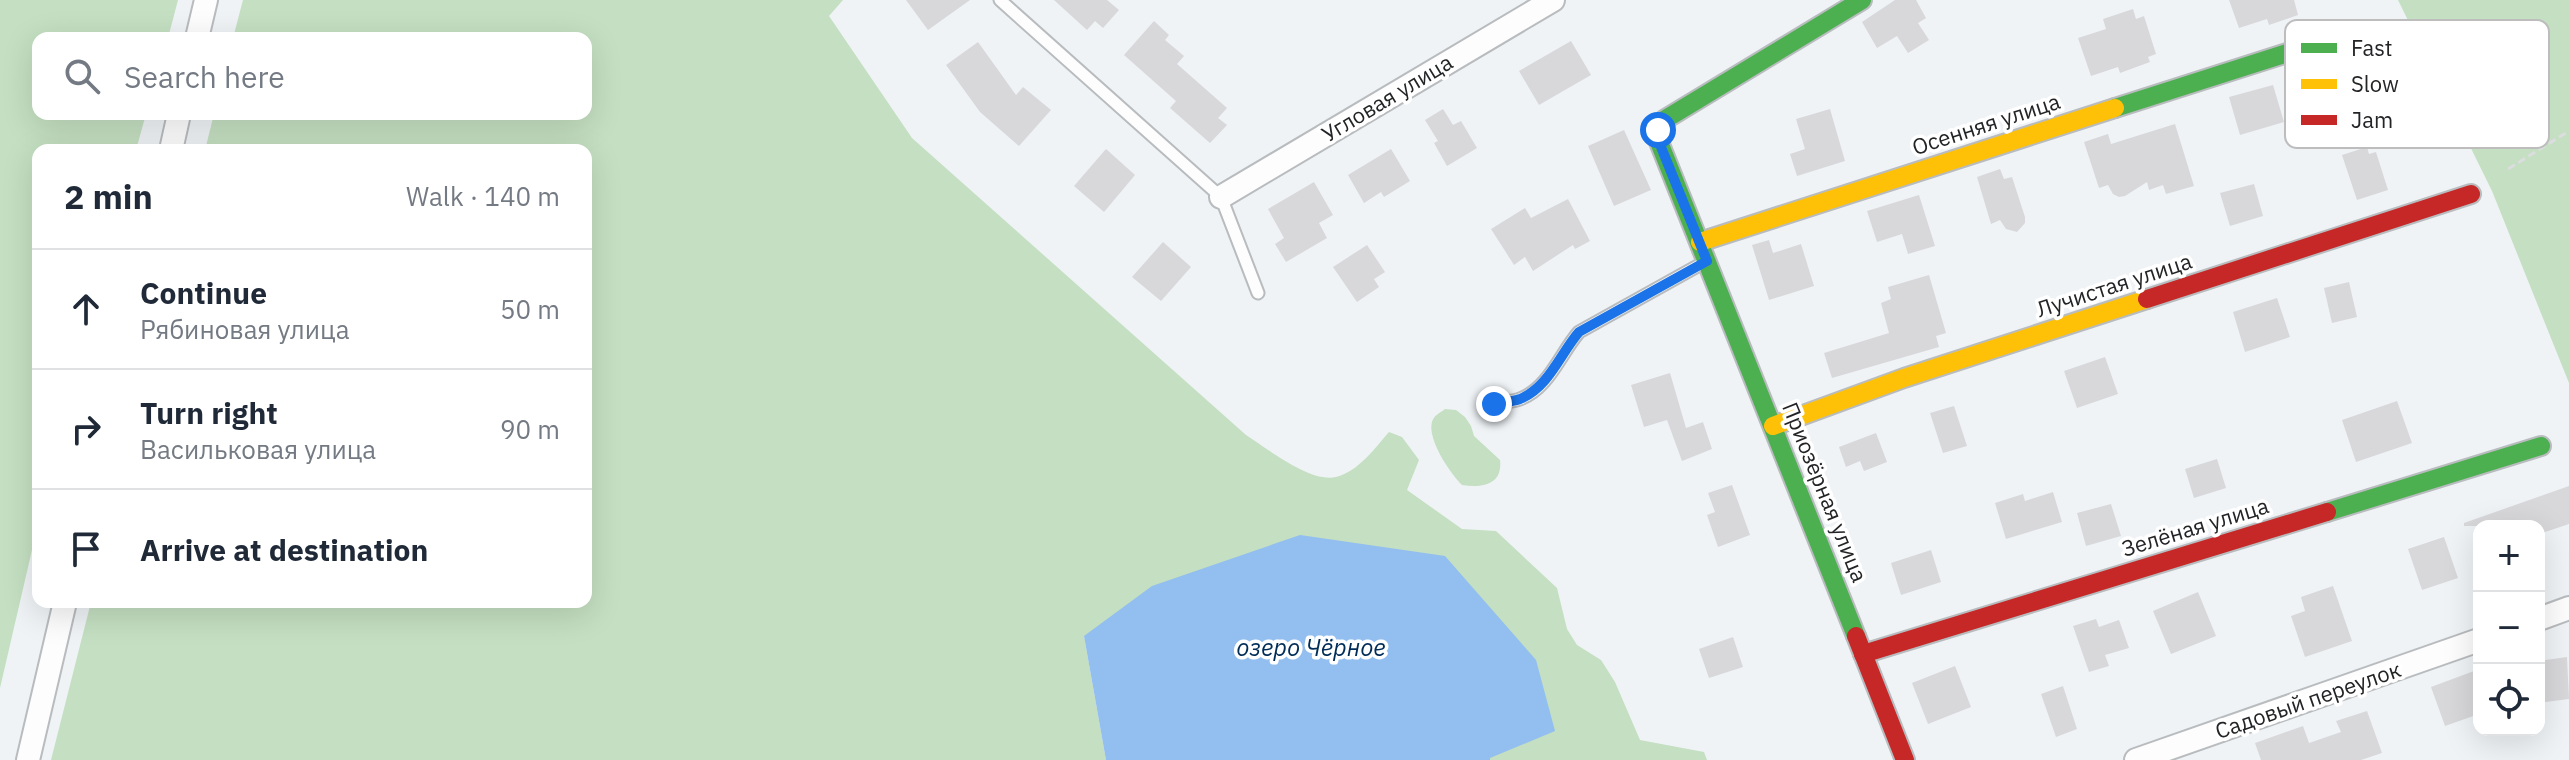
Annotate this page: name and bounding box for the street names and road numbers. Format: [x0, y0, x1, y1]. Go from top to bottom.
street label: Угловая улица [1316, 47, 1458, 148]
street label: Осенняя улица [1908, 86, 2064, 161]
street label: Лучистая улица [2032, 246, 2195, 323]
street label: Приозёрная улица [1776, 398, 1875, 586]
street label: Зелёная улица [2118, 490, 2272, 563]
street label: Садовый переулок [2211, 654, 2405, 745]

